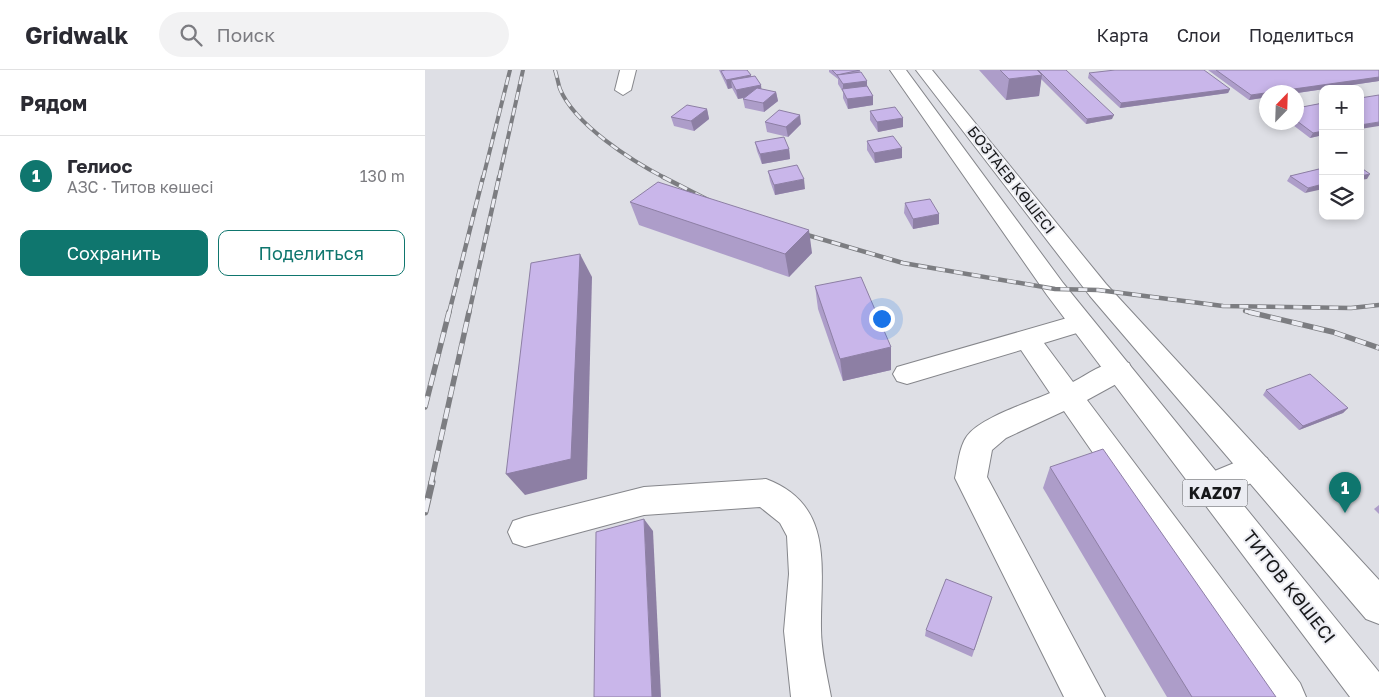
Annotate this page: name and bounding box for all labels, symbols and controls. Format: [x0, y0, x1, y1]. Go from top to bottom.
search box [159, 12, 509, 57]
text: Gridwalk [25, 20, 129, 49]
icon: search [177, 21, 205, 49]
text: Поиск [217, 23, 275, 46]
text: Карта [1097, 24, 1149, 46]
text: Слои [1177, 24, 1221, 46]
text: Поделиться [1249, 24, 1354, 46]
north arrow [1259, 85, 1304, 130]
map controls [1319, 85, 1364, 220]
button: + [1319, 85, 1364, 130]
text: Рядом [20, 90, 87, 116]
street label: БОЗТАЕВ КӨШЕСІ [964, 122, 1059, 237]
button: − [1319, 130, 1364, 175]
text: Гелиос [67, 154, 132, 177]
text: 1 [32, 166, 40, 186]
text: 130 m [360, 166, 405, 186]
button: layers [1319, 175, 1364, 220]
text: АЗС · Титов көшесі [67, 177, 213, 197]
button: Сохранить [20, 230, 208, 276]
button: Поделиться [218, 230, 405, 276]
your location [869, 306, 895, 332]
pin: 1 [1329, 472, 1361, 513]
road number: KAZ07 [1183, 479, 1247, 506]
street label: ТИТОВ КӨШЕСІ [1239, 526, 1341, 647]

